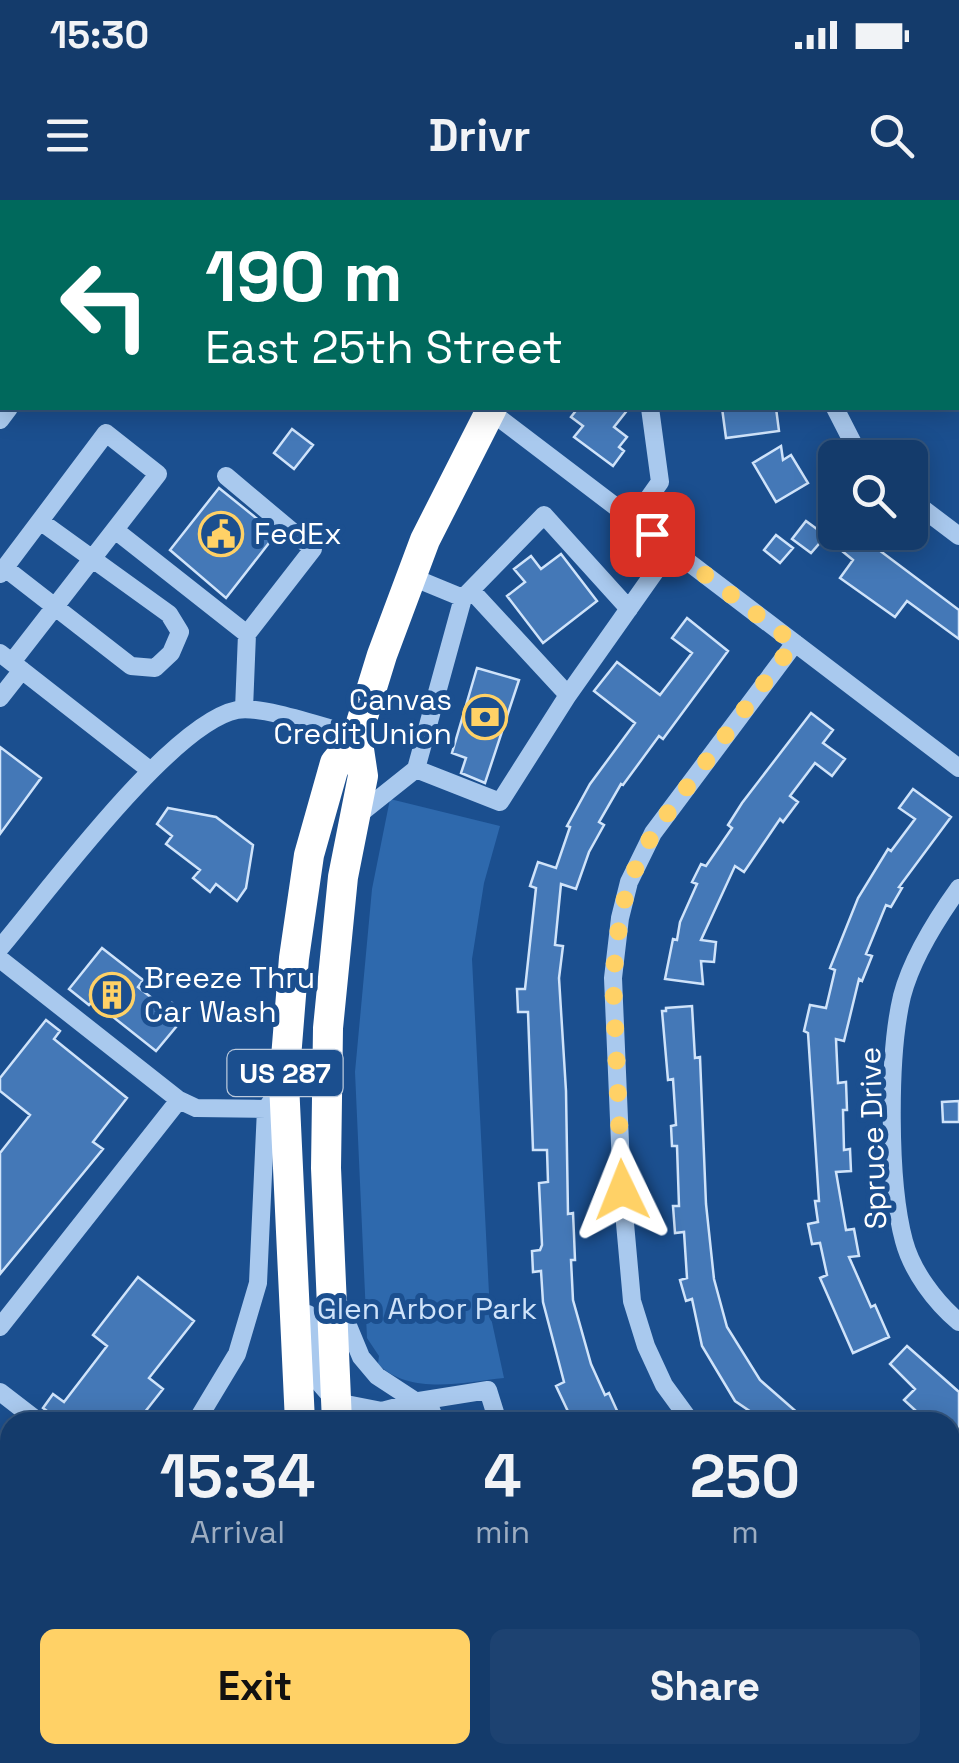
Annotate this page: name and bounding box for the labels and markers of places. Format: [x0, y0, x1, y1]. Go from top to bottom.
pin [610, 492, 695, 577]
public building icon: FedEx [198, 511, 244, 557]
place label: FedEx [254, 514, 342, 553]
place label: Canvas Credit Union [273, 680, 452, 753]
bank icon: Canvas Credit Union [462, 694, 508, 740]
place label: Breeze Thru Car Wash [144, 958, 315, 1031]
building icon: Breeze Thru Car Wash [89, 972, 135, 1018]

